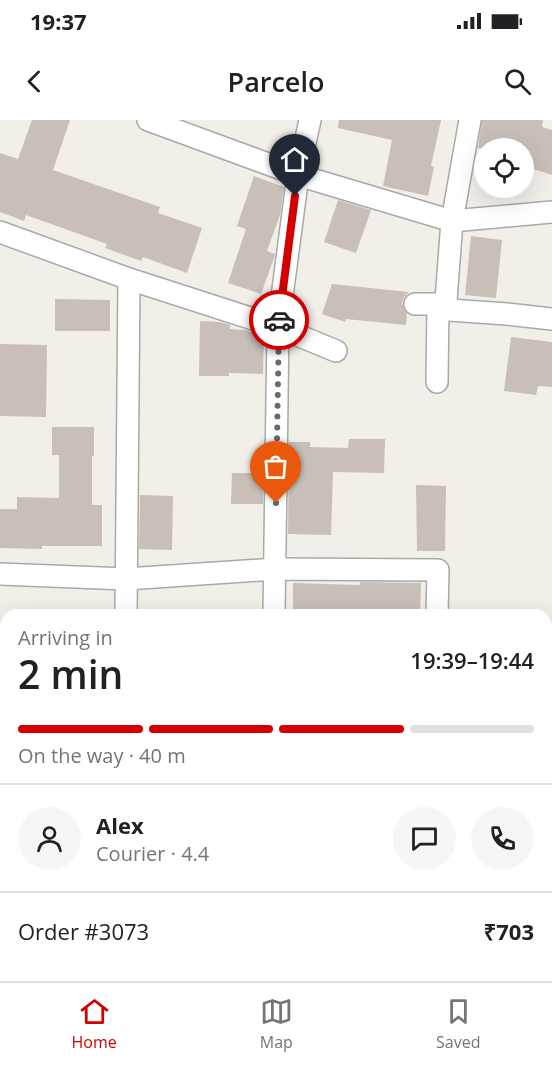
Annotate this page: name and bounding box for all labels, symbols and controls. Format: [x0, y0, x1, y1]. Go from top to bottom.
text: 19:37 [30, 6, 87, 36]
text: Parcelo [228, 63, 324, 100]
icon: back [18, 65, 51, 98]
icon: search [501, 65, 534, 98]
pin [269, 134, 320, 196]
map controls [474, 138, 534, 198]
button: locate [474, 138, 534, 198]
icon: home [278, 143, 311, 176]
courier [249, 290, 309, 350]
icon: car [263, 304, 296, 337]
pin [250, 441, 301, 503]
icon: bag [259, 450, 292, 483]
text: Arriving in [18, 624, 113, 651]
text: 19:39–19:44 [410, 645, 534, 675]
text: 2 min [18, 647, 123, 700]
text: On the way · 40 m [18, 742, 186, 769]
button: person [18, 807, 81, 870]
button: chat [393, 807, 456, 870]
button: phone [471, 807, 534, 870]
text: Alex [96, 810, 144, 840]
text: Courier · 4.4 [96, 840, 209, 867]
text: Order #3073 [18, 916, 149, 946]
text: ₹703 [484, 916, 534, 946]
tab: Home [72, 995, 117, 1053]
tab: Map [260, 995, 293, 1053]
tab: Saved [436, 995, 480, 1053]

